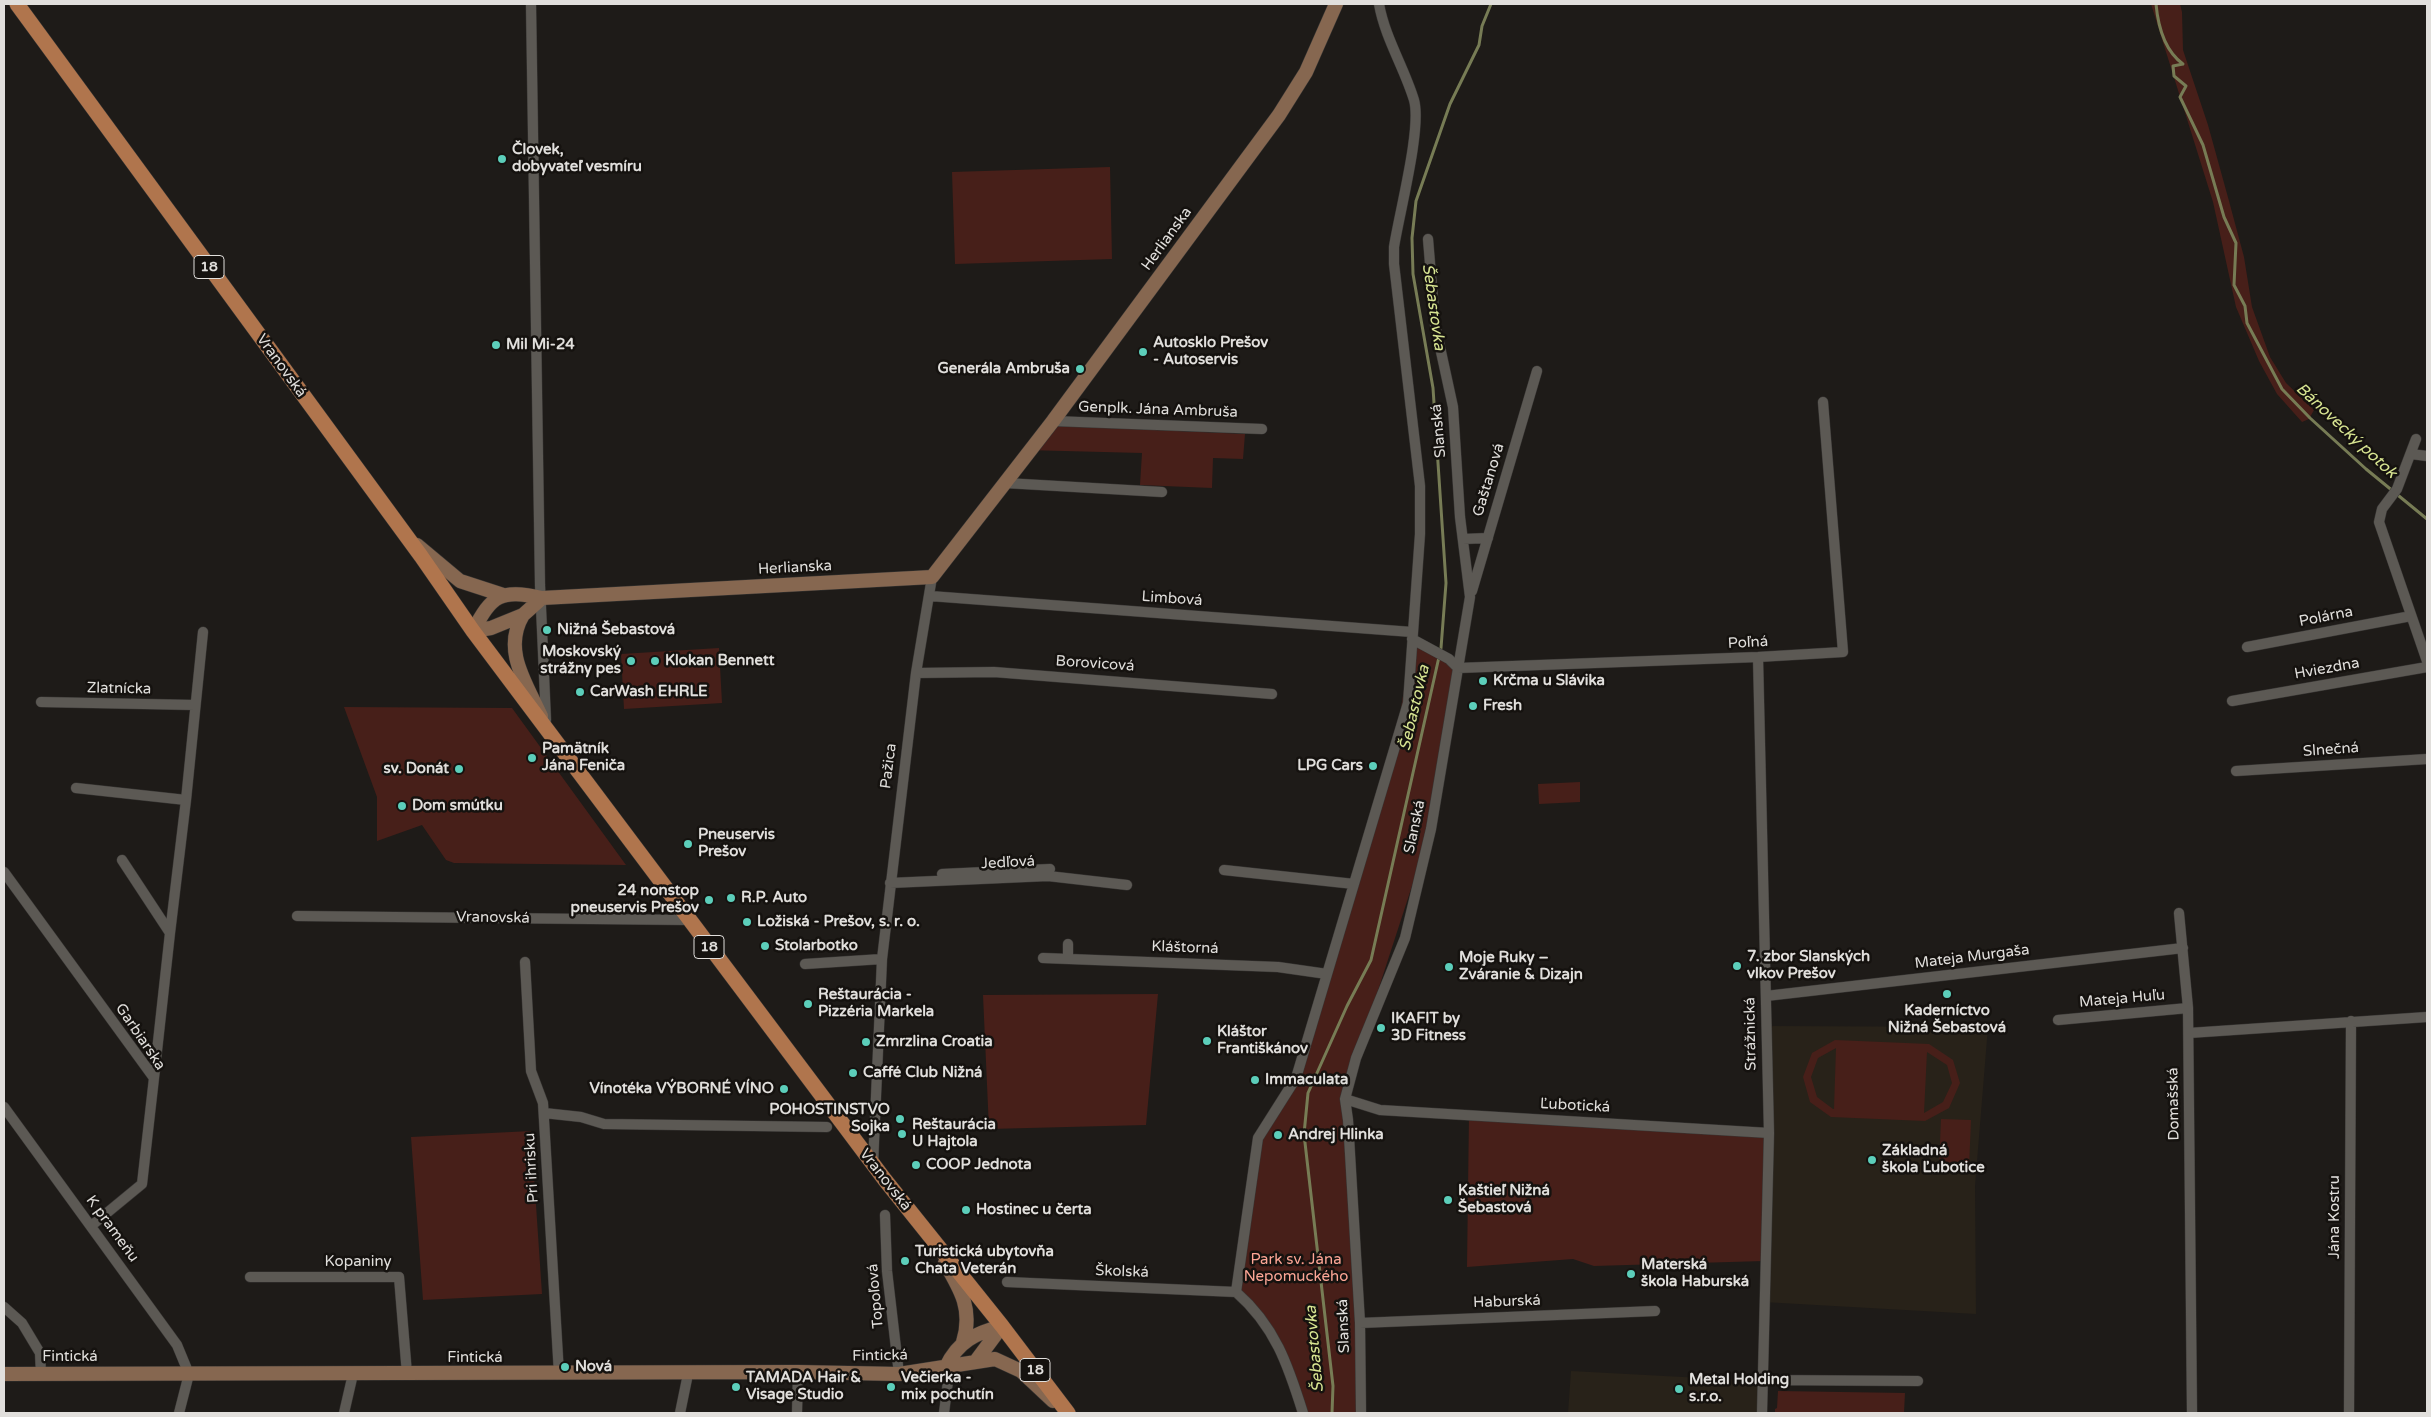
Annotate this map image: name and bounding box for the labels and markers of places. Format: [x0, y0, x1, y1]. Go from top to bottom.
place label: Človek, dobyvateľ vesmíru [512, 141, 642, 176]
marker: Človek, dobyvateľ vesmíru [496, 153, 508, 165]
place label: Autosklo Prešov - Autoservis [1153, 334, 1268, 369]
place label: Mil Mi-24 [506, 336, 575, 354]
marker: Mil Mi-24 [490, 339, 502, 351]
marker: Autosklo Prešov - Autoservis [1137, 346, 1149, 358]
place label: Generála Ambruša [937, 360, 1070, 378]
marker: Generála Ambruša [1074, 363, 1086, 375]
place label: Nižná Šebastová [557, 621, 675, 639]
marker: Nižná Šebastová [541, 624, 553, 636]
place label: Moskovský strážny pes [540, 643, 621, 678]
place label: Klokan Bennett [665, 652, 774, 670]
marker: Moskovský strážny pes [625, 655, 637, 667]
marker: Klokan Bennett [649, 655, 661, 667]
place label: Krčma u Slávika [1493, 672, 1605, 690]
marker: Krčma u Slávika [1477, 675, 1489, 687]
place label: CarWash EHRLE [590, 683, 708, 701]
marker: CarWash EHRLE [574, 686, 586, 698]
place label: Fresh [1483, 697, 1522, 715]
marker: Fresh [1467, 700, 1479, 712]
place label: Pamätník Jána Feniča [542, 740, 625, 775]
marker: Pamätník Jána Feniča [526, 752, 538, 764]
place label: LPG Cars [1297, 757, 1363, 775]
place label: sv. Donát [383, 760, 449, 778]
marker: LPG Cars [1367, 760, 1379, 772]
marker: sv. Donát [453, 763, 465, 775]
place label: Dom smútku [412, 797, 503, 815]
marker: Dom smútku [396, 800, 408, 812]
place label: Pneuservis Prešov [698, 826, 775, 861]
marker: Pneuservis Prešov [682, 838, 694, 850]
place label: 24 nonstop pneuservis Prešov [570, 882, 699, 917]
place label: R.P. Auto [741, 889, 807, 907]
marker: R.P. Auto [725, 892, 737, 904]
marker: 24 nonstop pneuservis Prešov [703, 894, 715, 906]
place label: Ložiská - Prešov, s. r. o. [757, 913, 920, 931]
marker: Ložiská - Prešov, s. r. o. [741, 916, 753, 928]
place label: Stolarbotko [775, 937, 858, 955]
marker: Stolarbotko [759, 940, 771, 952]
place label: 7. zbor Slanských vlkov Prešov [1747, 948, 1870, 983]
place label: Moje Ruky – Zváranie & Dizajn [1459, 949, 1583, 984]
marker: 7. zbor Slanských vlkov Prešov [1731, 960, 1743, 972]
marker: Moje Ruky – Zváranie & Dizajn [1443, 961, 1455, 973]
place label: Reštaurácia - Pizzéria Markela [818, 986, 934, 1021]
marker: Kaderníctvo Nižná Šebastová [1941, 988, 1953, 1000]
marker: Reštaurácia - Pizzéria Markela [802, 998, 814, 1010]
place label: Kaderníctvo Nižná Šebastová [1888, 1002, 2006, 1037]
place label: IKAFIT by 3D Fitness [1391, 1010, 1466, 1045]
marker: IKAFIT by 3D Fitness [1375, 1022, 1387, 1034]
place label: Kláštor Františkánov [1217, 1023, 1308, 1058]
place label: Zmrzlina Croatia [876, 1033, 993, 1051]
marker: Kláštor Františkánov [1201, 1035, 1213, 1047]
marker: Zmrzlina Croatia [860, 1036, 872, 1048]
place label: Caffé Club Nižná [863, 1064, 983, 1082]
marker: Caffé Club Nižná [847, 1067, 859, 1079]
place label: Immaculata [1265, 1071, 1348, 1089]
marker: Immaculata [1249, 1074, 1261, 1086]
place label: Vínotéka VÝBORNÉ VÍNO [590, 1080, 774, 1098]
marker: Vínotéka VÝBORNÉ VÍNO [778, 1083, 790, 1095]
place label: POHOSTINSTVO Sojka [769, 1101, 890, 1136]
marker: POHOSTINSTVO Sojka [894, 1113, 906, 1125]
place label: Reštaurácia U Hajtola [912, 1116, 996, 1151]
place label: Andrej Hlinka [1288, 1126, 1384, 1144]
marker: Reštaurácia U Hajtola [896, 1128, 908, 1140]
marker: Andrej Hlinka [1272, 1129, 1284, 1141]
place label: Základná škola Ľubotice [1882, 1142, 1985, 1177]
marker: Základná škola Ľubotice [1866, 1154, 1878, 1166]
place label: COOP Jednota [926, 1156, 1032, 1174]
marker: COOP Jednota [910, 1159, 922, 1171]
place label: Kaštieľ Nižná Šebastová [1458, 1182, 1550, 1217]
marker: Kaštieľ Nižná Šebastová [1442, 1194, 1454, 1206]
place label: Hostinec u čerta [976, 1201, 1092, 1219]
marker: Hostinec u čerta [960, 1204, 972, 1216]
place label: Turistická ubytovňa Chata Veterán [915, 1243, 1054, 1278]
marker: Turistická ubytovňa Chata Veterán [899, 1255, 911, 1267]
place label: Materská škola Haburská [1641, 1256, 1749, 1291]
marker: Materská škola Haburská [1625, 1268, 1637, 1280]
place label: Nová [575, 1358, 612, 1376]
marker: Nová [559, 1361, 571, 1373]
place label: TAMADA Hair & Visage Studio [746, 1369, 861, 1404]
place label: Večierka - mix pochutín [901, 1369, 994, 1404]
place label: Metal Holding s.r.o. [1689, 1371, 1789, 1406]
marker: TAMADA Hair & Visage Studio [730, 1381, 742, 1393]
marker: Večierka - mix pochutín [885, 1381, 897, 1393]
marker: Metal Holding s.r.o. [1673, 1383, 1685, 1395]

